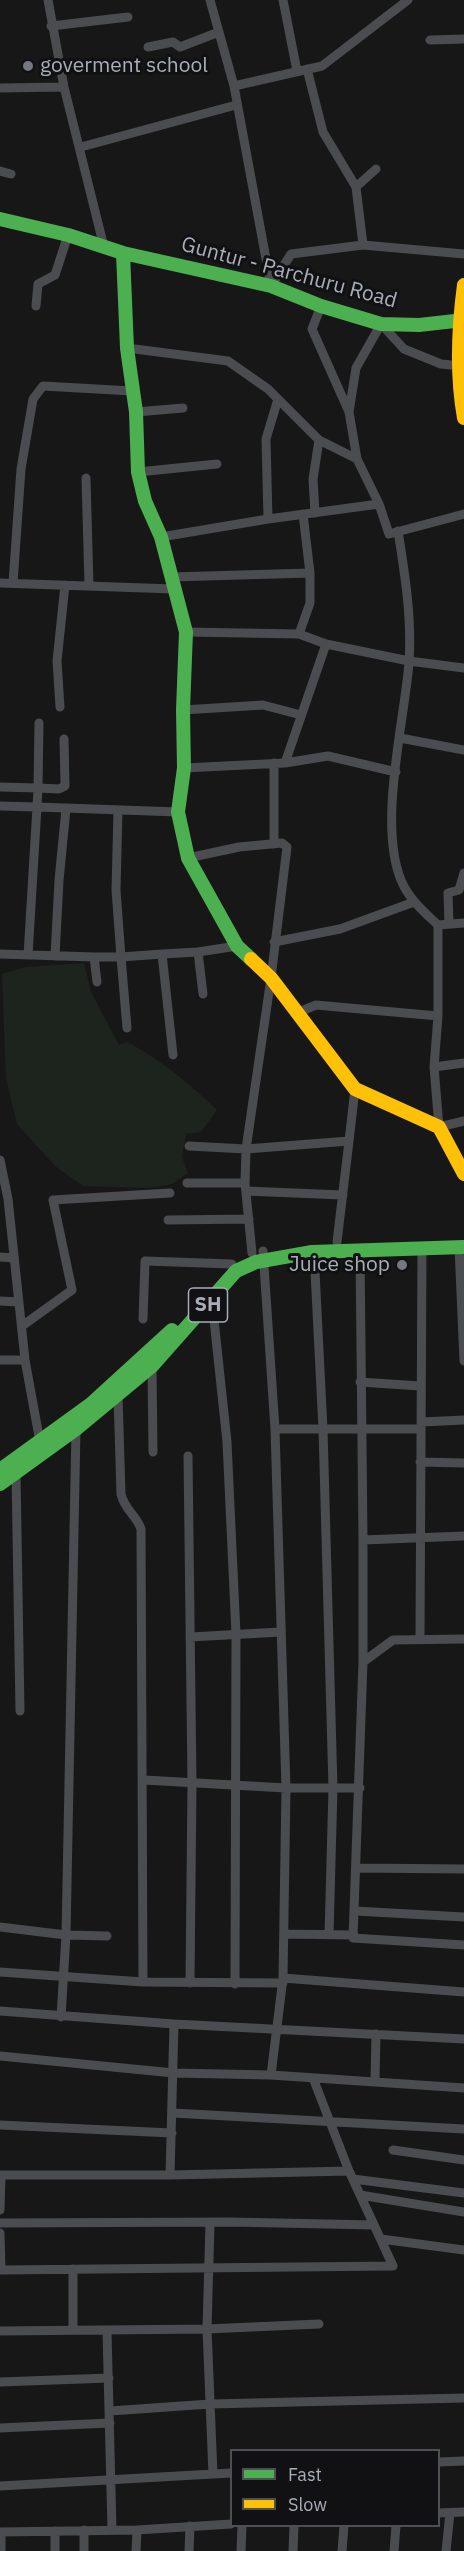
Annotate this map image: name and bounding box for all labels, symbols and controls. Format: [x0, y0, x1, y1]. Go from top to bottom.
place label: goverment school [40, 53, 208, 79]
marker: goverment school [21, 59, 35, 73]
street label: Guntur - Parchuru Road [178, 232, 400, 314]
place label: Juice shop [289, 1252, 390, 1278]
marker: Juice shop [395, 1258, 409, 1272]
road number: SH [188, 1288, 228, 1322]
legend [230, 2449, 440, 2527]
text: Fast [288, 2463, 322, 2486]
text: Slow [288, 2493, 327, 2516]

